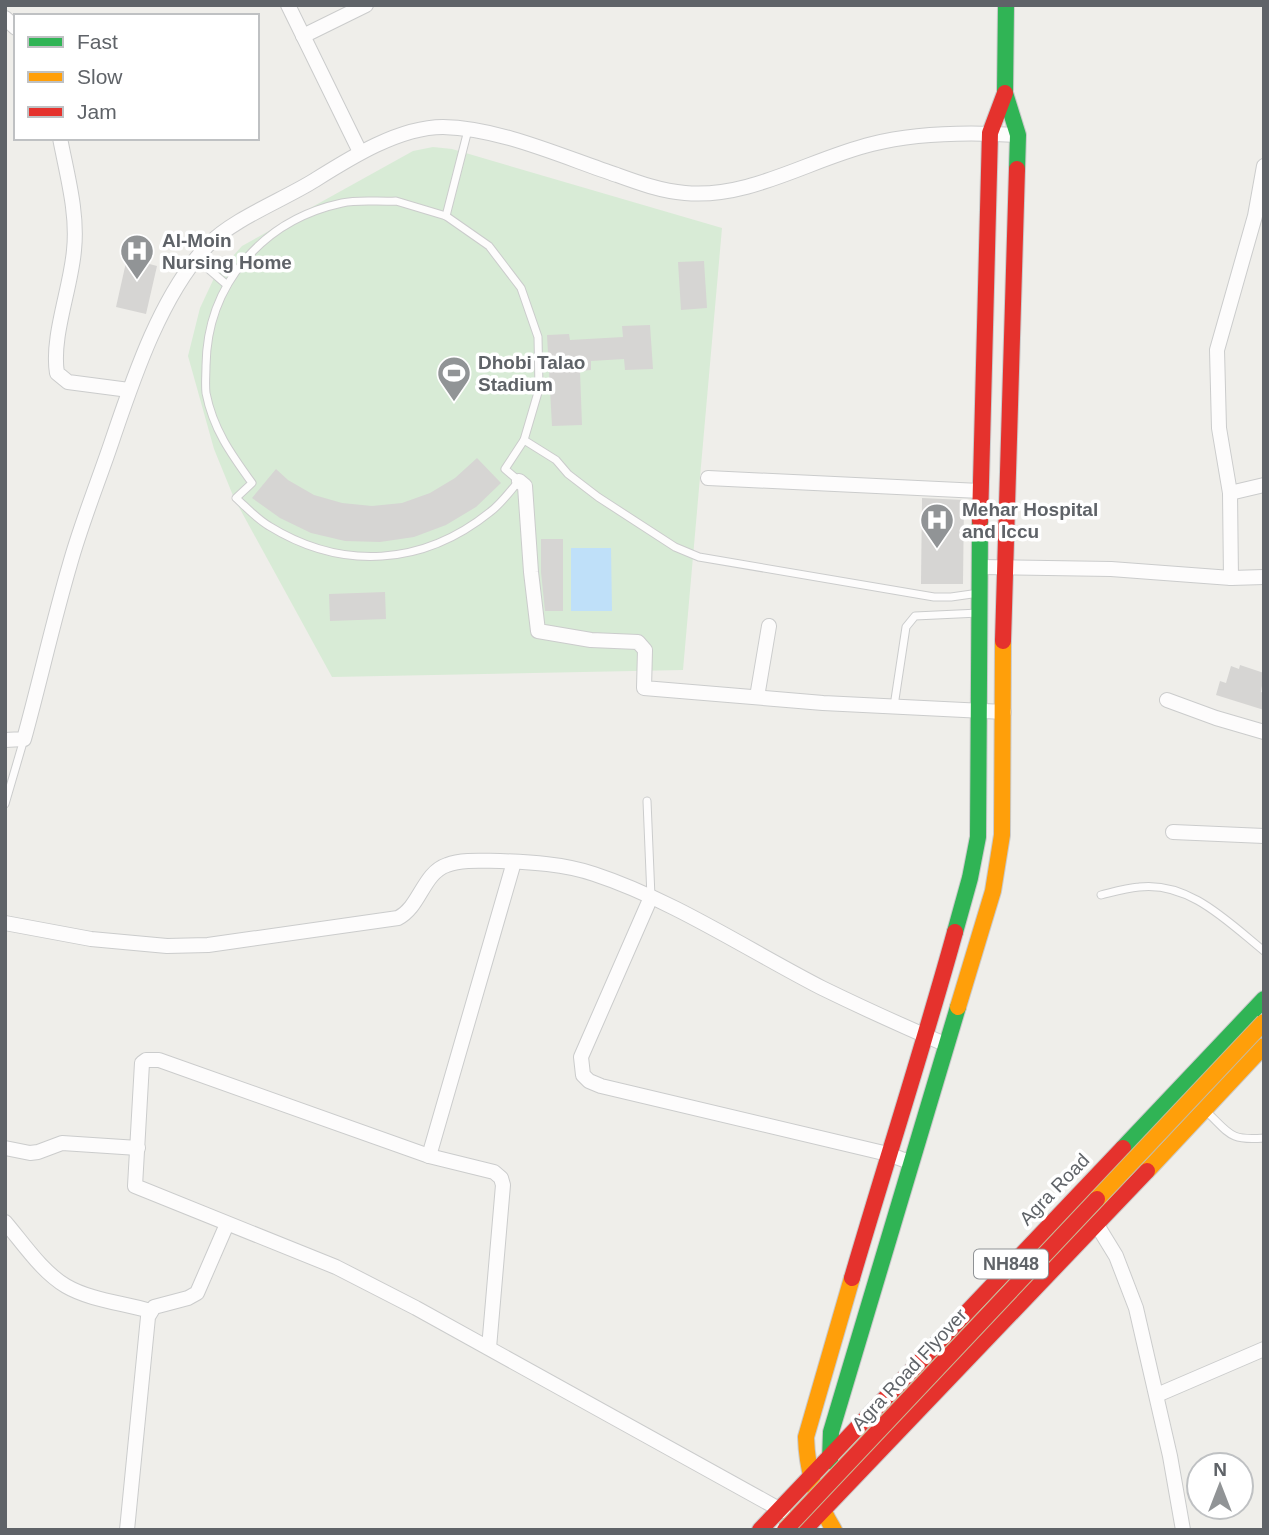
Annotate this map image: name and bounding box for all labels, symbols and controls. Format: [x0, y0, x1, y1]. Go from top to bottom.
legend [14, 14, 259, 140]
text: Fast [77, 30, 118, 53]
text: Slow [77, 65, 123, 88]
text: Jam [77, 100, 117, 123]
place label: Al-Moin Nursing Home [162, 230, 292, 273]
hospital icon: Al-Moin Nursing Home [118, 232, 156, 281]
place label: Dhobi Talao Stadium [478, 352, 585, 395]
sports icon: Dhobi Talao Stadium [435, 354, 473, 403]
place label: Mehar Hospital and Iccu [962, 499, 1098, 542]
hospital icon: Mehar Hospital and Iccu [918, 501, 956, 550]
street label: Agra Road [1015, 1149, 1093, 1229]
road number: NH848 [974, 1250, 1048, 1279]
street label: Agra Road Flyover [848, 1304, 972, 1434]
north arrow [1185, 1451, 1255, 1521]
text: N [1213, 1459, 1227, 1480]

